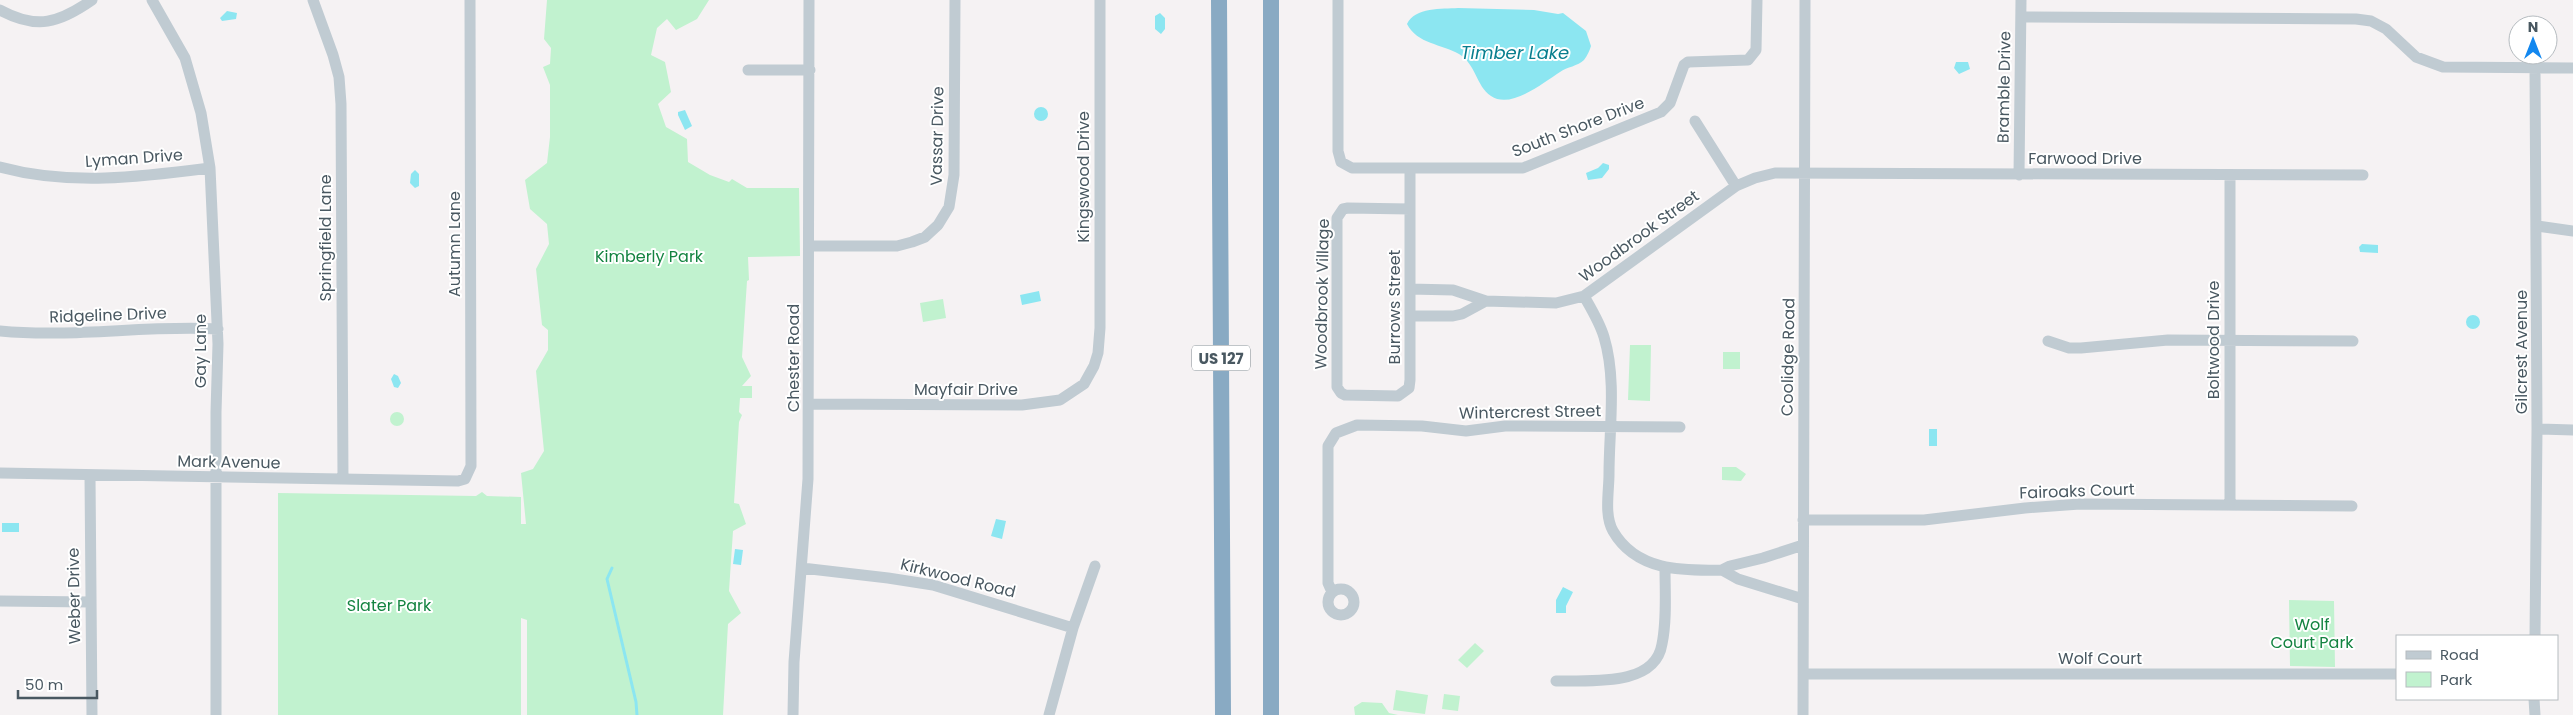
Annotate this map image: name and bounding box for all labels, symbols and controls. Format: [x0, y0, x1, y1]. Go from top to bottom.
north arrow [2508, 15, 2558, 65]
text: N [2528, 17, 2538, 37]
street label: Bramble Drive [1992, 31, 2016, 143]
water label: Timber Lake [1461, 40, 1569, 65]
street label: Vassar Drive [925, 86, 949, 186]
street label: South Shore Drive [1508, 91, 1648, 163]
street label: Kingswood Drive [1072, 111, 1095, 243]
street label: Lyman Drive [84, 143, 184, 173]
street label: Farwood Drive [2028, 147, 2142, 170]
street label: Springfield Lane [314, 174, 337, 302]
street label: Woodbrook Street [1574, 184, 1704, 287]
street label: Autumn Lane [443, 191, 466, 297]
street label: Woodbrook Village [1309, 218, 1335, 370]
park label: Kimberly Park [595, 245, 704, 268]
street label: Burrows Street [1383, 249, 1406, 364]
street label: Boltwood Drive [2202, 281, 2225, 399]
street label: Gilcrest Avenue [2510, 290, 2533, 414]
street label: Coolidge Road [1775, 298, 1801, 416]
street label: Ridgeline Drive [49, 301, 167, 329]
street label: Chester Road [782, 304, 805, 412]
street label: Gay Lane [189, 314, 212, 388]
road number: US 127 [1192, 346, 1250, 370]
street label: Mayfair Drive [914, 378, 1018, 401]
street label: Wintercrest Street [1459, 399, 1602, 425]
street label: Mark Avenue [177, 450, 281, 474]
street label: Fairoaks Court [2019, 477, 2135, 505]
street label: Weber Drive [62, 547, 86, 645]
street label: Kirkwood Road [898, 553, 1018, 603]
park label: Slater Park [347, 594, 432, 617]
park label: Wolf Court Park [2270, 613, 2354, 654]
legend [2396, 635, 2558, 700]
text: Road [2440, 644, 2479, 665]
street label: Wolf Court [2058, 647, 2142, 670]
scale bar [18, 668, 96, 700]
text: Park [2440, 669, 2472, 690]
text: 50 m [25, 674, 63, 695]

